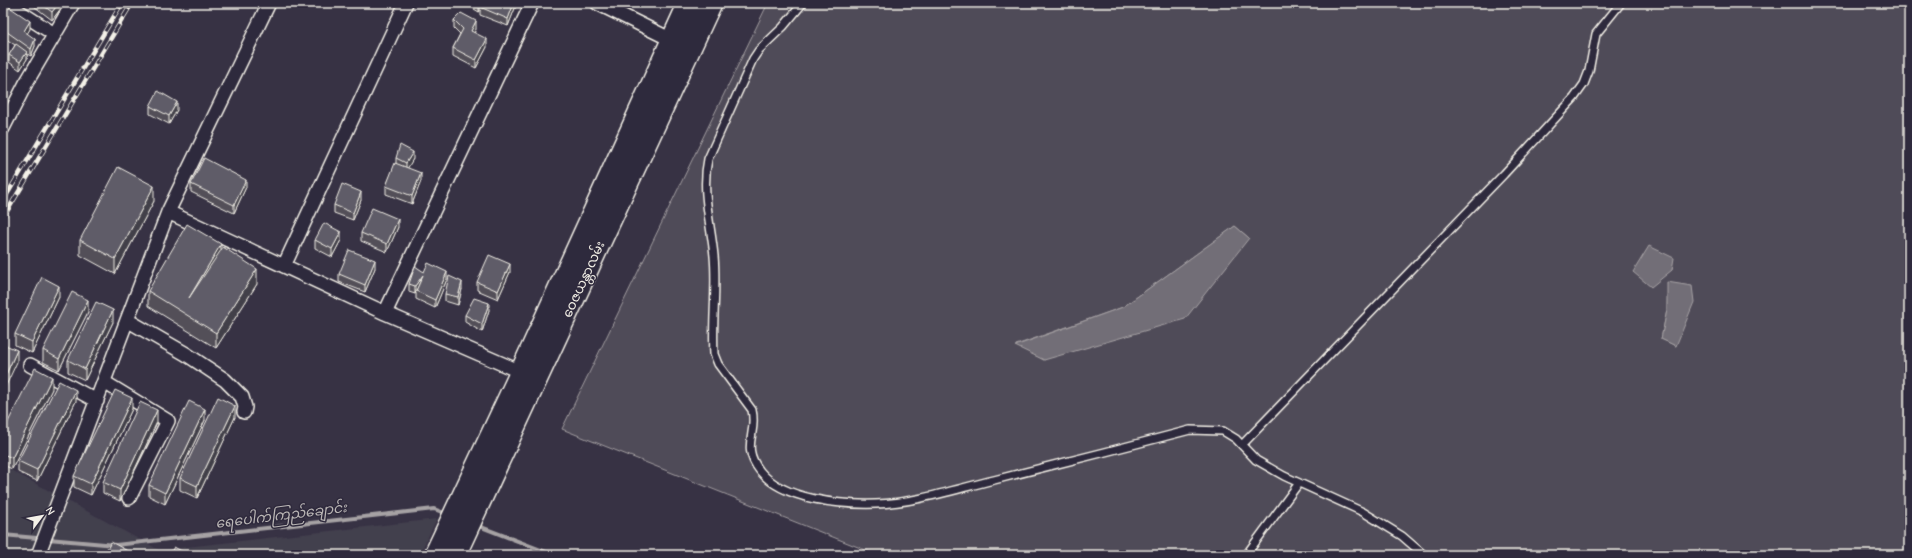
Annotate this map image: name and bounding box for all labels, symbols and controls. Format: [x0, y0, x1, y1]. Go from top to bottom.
street label: ဝေဇယန္တာလမ်း [558, 238, 610, 321]
north arrow [22, 496, 62, 536]
water label: ရေပေါက်ကြည်ချောင်း [214, 497, 349, 535]
text: N [43, 504, 57, 517]

